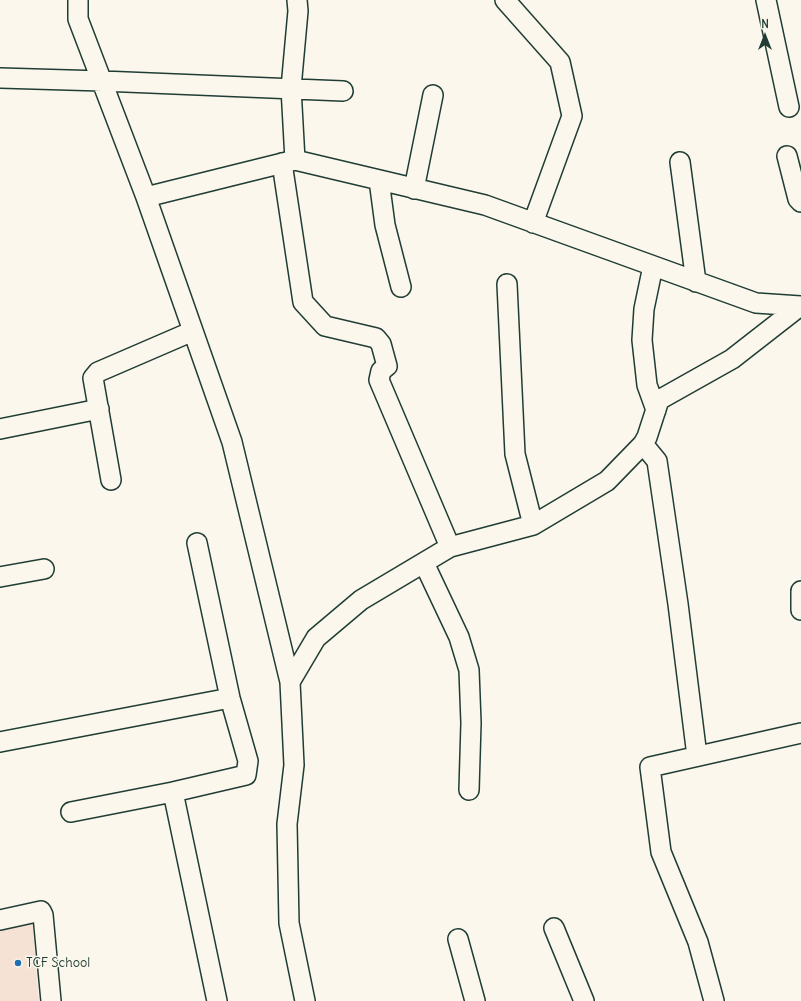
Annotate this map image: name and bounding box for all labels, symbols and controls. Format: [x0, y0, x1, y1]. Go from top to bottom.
north arrow [745, 16, 785, 56]
text: N [761, 17, 769, 31]
place label: TCF School [26, 955, 90, 971]
marker: TCF School [13, 958, 23, 968]

